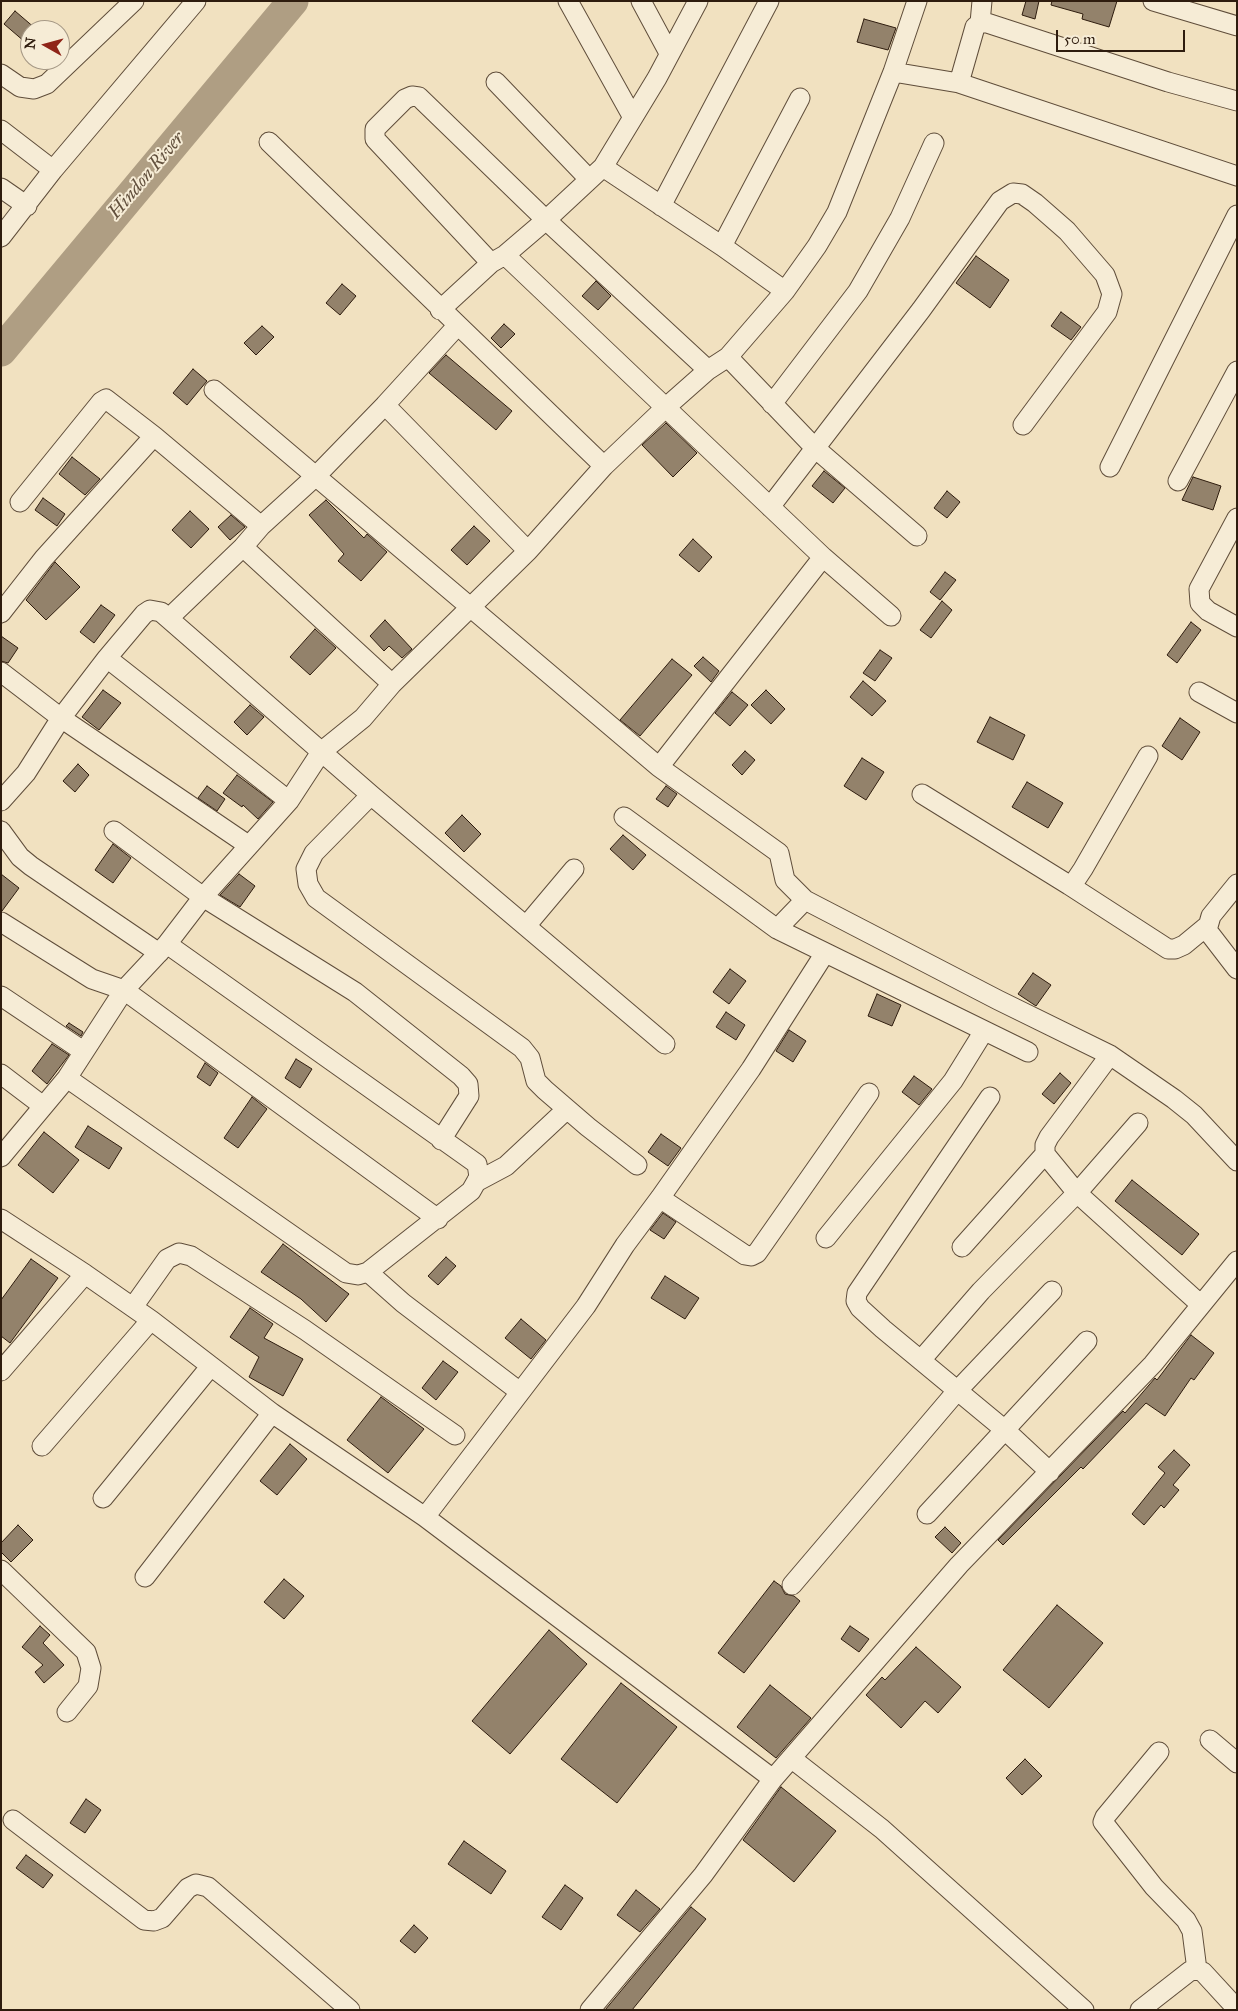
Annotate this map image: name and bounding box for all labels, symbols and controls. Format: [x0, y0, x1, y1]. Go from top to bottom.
north arrow [20, 20, 70, 70]
scale bar [1058, 20, 1187, 52]
text: 50 m [1064, 30, 1096, 48]
text: N [21, 36, 40, 50]
water label: Hindon River [104, 128, 190, 224]

